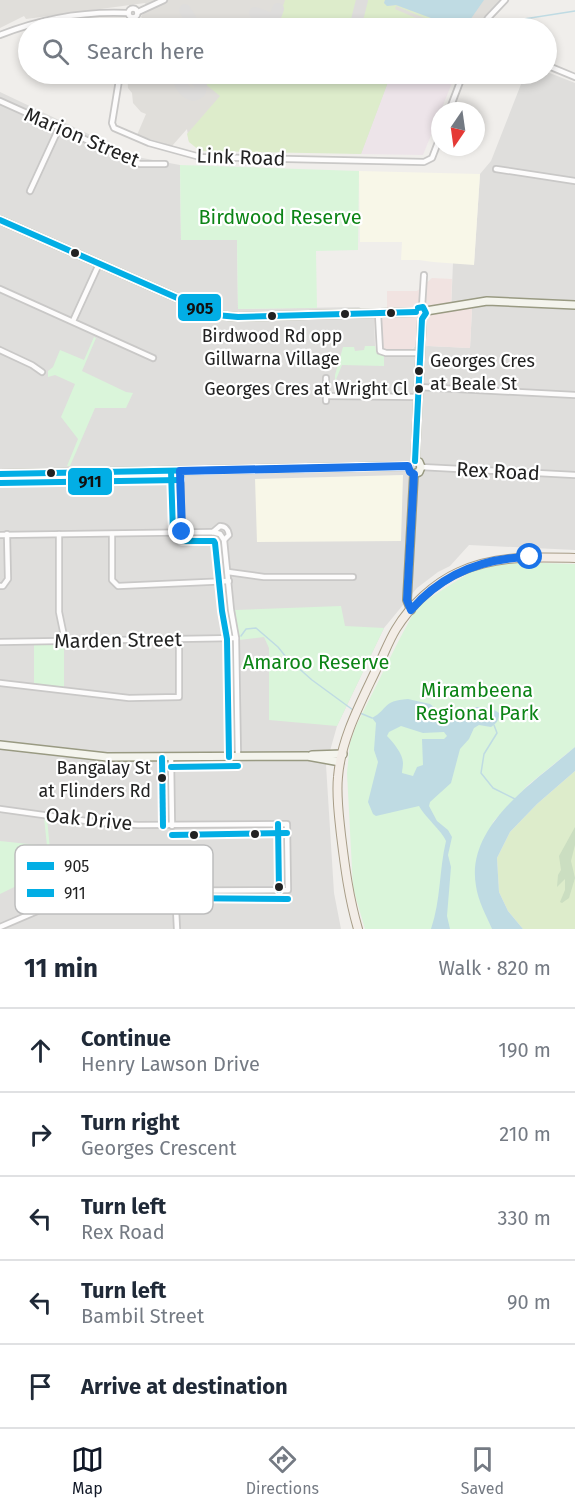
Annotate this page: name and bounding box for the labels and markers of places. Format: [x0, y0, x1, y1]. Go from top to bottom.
unlabelled marker [69, 247, 81, 259]
unlabelled marker [385, 307, 397, 319]
unlabelled marker [339, 308, 351, 320]
marker: Birdwood Rd opp Gillwarna Village [266, 310, 278, 322]
place label: Birdwood Rd opp Gillwarna Village [202, 325, 342, 370]
place label: Georges Cres at Beale St [430, 350, 535, 395]
marker: Georges Cres at Beale St [413, 365, 425, 377]
place label: Georges Cres at Wright Cl [204, 378, 408, 400]
marker: Georges Cres at Wright Cl [413, 383, 425, 395]
unlabelled marker [45, 467, 57, 479]
place label: Bangalay St at Flinders Rd [39, 757, 151, 802]
marker: Bangalay St at Flinders Rd [156, 772, 168, 784]
unlabelled marker [249, 828, 261, 840]
unlabelled marker [188, 829, 200, 841]
unlabelled marker [273, 881, 285, 893]

